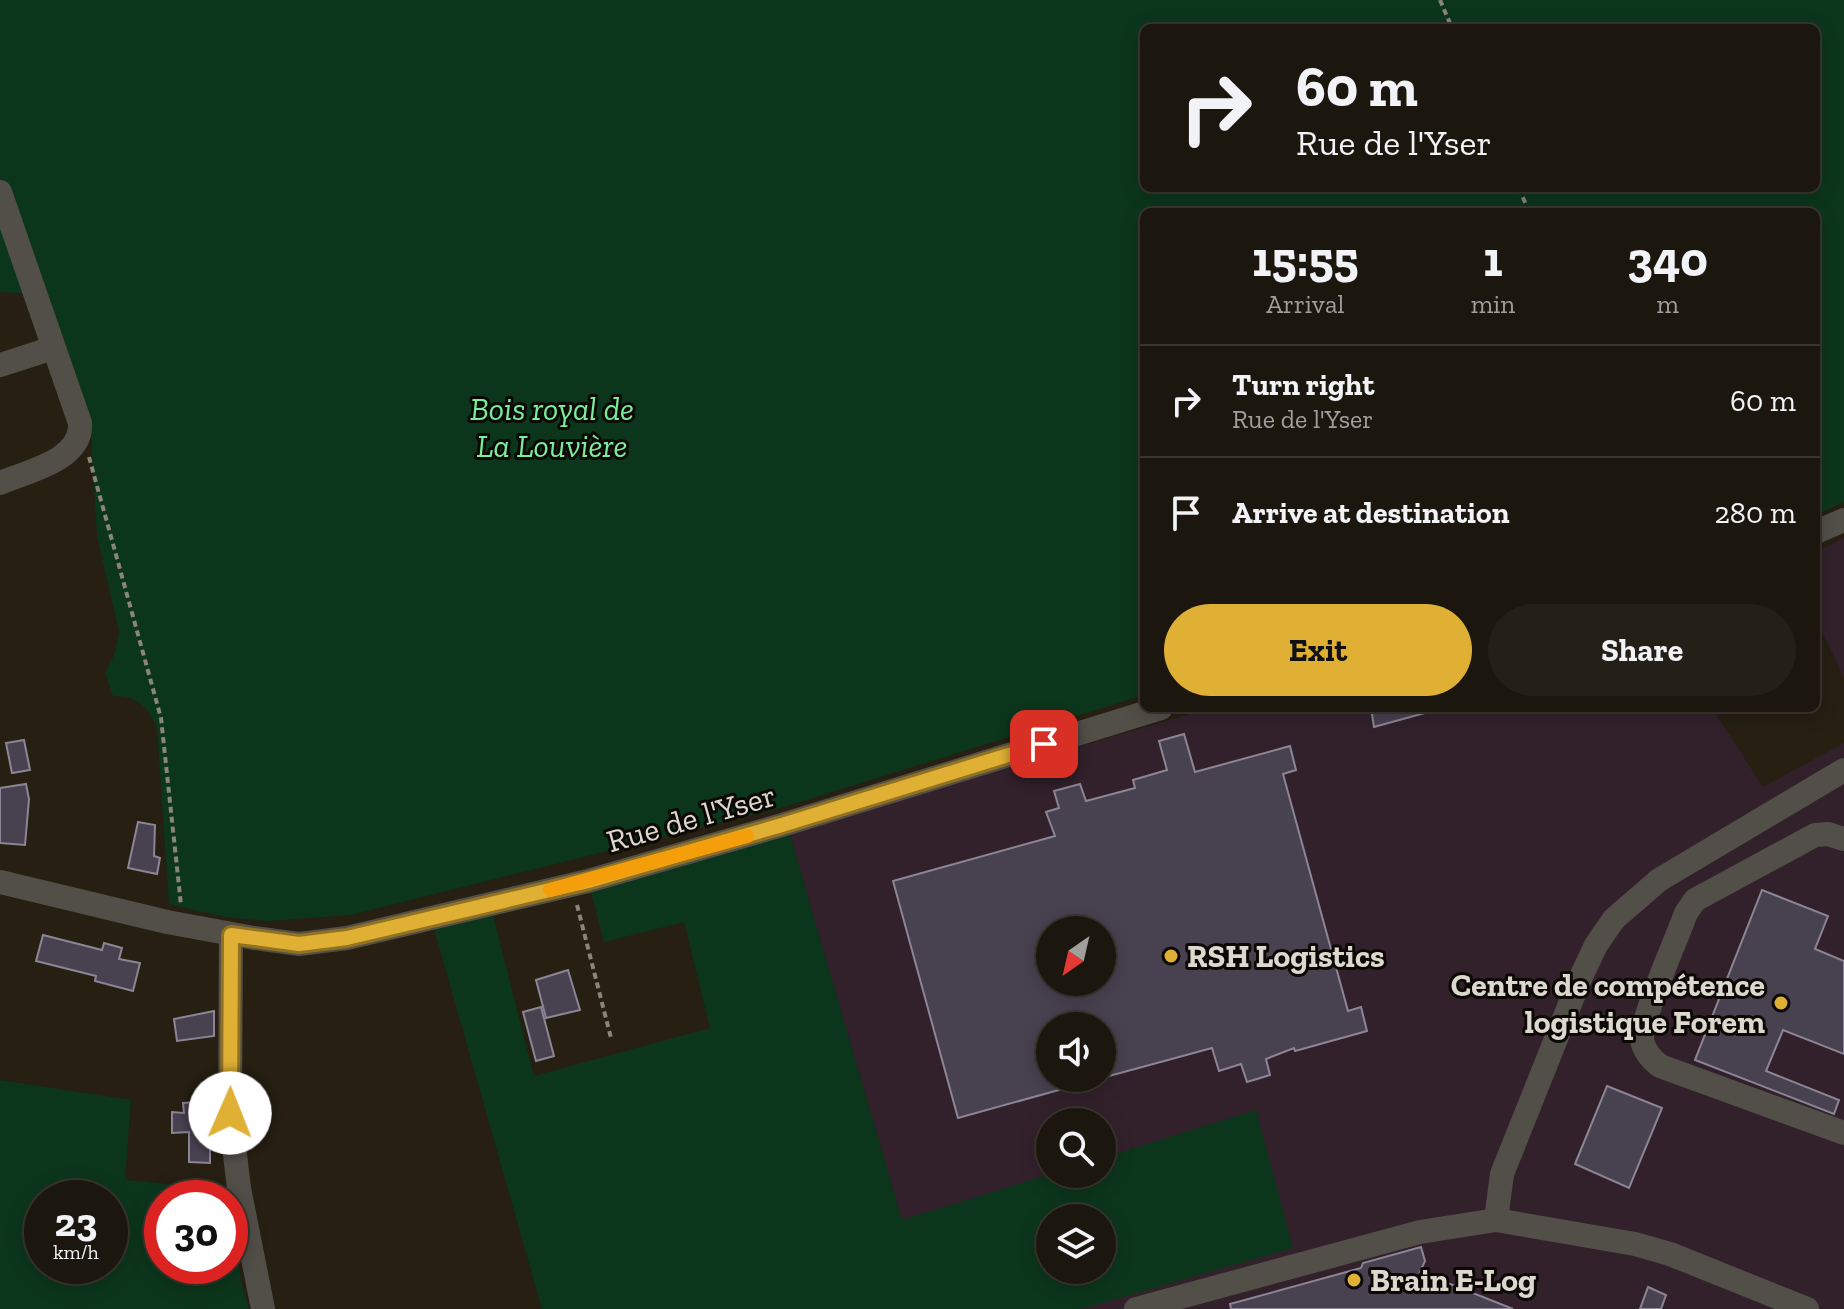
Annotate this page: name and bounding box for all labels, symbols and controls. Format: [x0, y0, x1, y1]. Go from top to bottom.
text: 60 m [1296, 53, 1418, 120]
icon: right [1164, 56, 1268, 160]
text: Rue de l'Yser [1296, 121, 1492, 164]
text: 15:55 [1252, 231, 1359, 288]
text: 1 [1483, 231, 1503, 288]
text: 340 [1627, 231, 1708, 288]
text: Arrival [1266, 288, 1344, 320]
text: min [1471, 288, 1515, 320]
text: m [1656, 288, 1679, 320]
text: Turn right [1232, 367, 1374, 403]
icon: right [1164, 379, 1208, 423]
text: 60 m [1730, 383, 1796, 419]
park label: Bois royal de La Louvière [470, 390, 634, 465]
text: Rue de l'Yser [1232, 403, 1373, 435]
icon: arrive [1164, 491, 1208, 535]
text: Arrive at destination [1232, 495, 1509, 531]
text: 280 m [1714, 495, 1796, 531]
button: Exit [1164, 604, 1472, 696]
button: Share [1488, 604, 1796, 696]
pin [1010, 710, 1078, 778]
icon: arrive [1022, 722, 1066, 766]
street label: Rue de l'Yser [602, 776, 780, 860]
north arrow [1036, 916, 1116, 996]
map controls [1036, 916, 1116, 1284]
place label: RSH Logistics [1187, 937, 1385, 975]
marker: RSH Logistics [1162, 947, 1180, 965]
place label: Centre de compétence logistique Forem [1451, 966, 1765, 1041]
marker: Centre de compétence logistique Forem [1772, 994, 1790, 1012]
button: sound [1036, 1012, 1116, 1092]
position arrow [188, 1071, 272, 1155]
button: search [1036, 1108, 1116, 1188]
speed limit sign: 30 [144, 1180, 248, 1284]
text: 23 [55, 1198, 97, 1246]
button: layers [1036, 1204, 1116, 1284]
text: km/h [53, 1240, 99, 1264]
place label: Brain E-Log [1370, 1261, 1536, 1299]
marker: Brain E-Log [1345, 1271, 1363, 1289]

